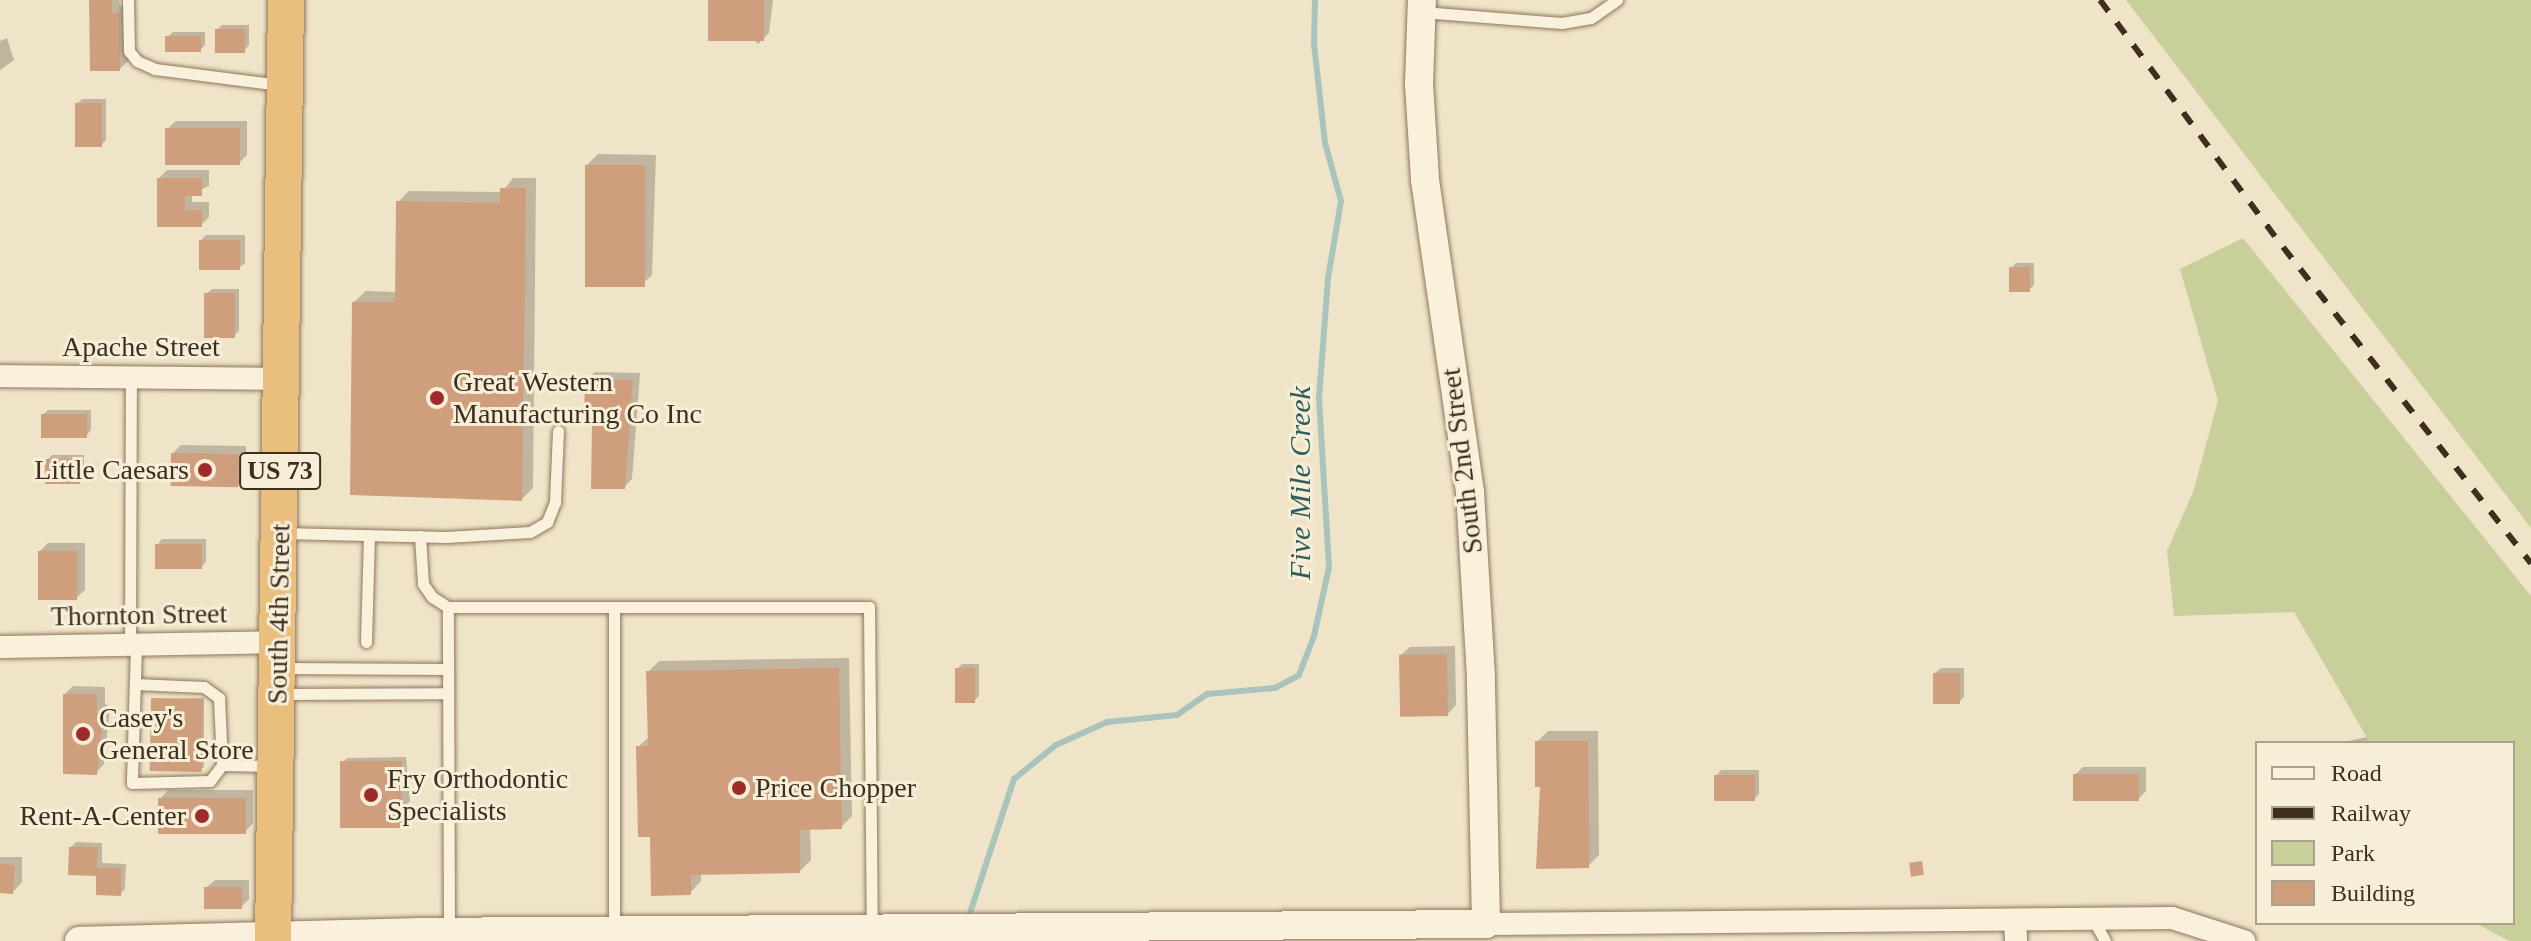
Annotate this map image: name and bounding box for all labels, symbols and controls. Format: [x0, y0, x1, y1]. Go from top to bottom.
street label: Apache Street [62, 330, 220, 364]
place label: Great Western Manufacturing Co Inc [453, 365, 702, 431]
street label: South 2nd Street [1434, 366, 1490, 556]
water label: Five Mile Creek [1282, 386, 1318, 580]
marker: Great Western Manufacturing Co Inc [428, 389, 446, 407]
road number: US 73 [238, 449, 322, 493]
place label: Little Caesars [34, 453, 189, 487]
marker: Little Caesars [196, 461, 214, 479]
street label: South 4th Street [261, 523, 297, 705]
street label: Thornton Street [50, 597, 228, 633]
place label: Casey's General Store [99, 701, 254, 767]
marker: Casey's General Store [74, 725, 92, 743]
legend [2255, 741, 2515, 925]
text: Road [2331, 760, 2382, 786]
place label: Fry Orthodontic Specialists [387, 762, 568, 828]
place label: Price Chopper [755, 771, 916, 805]
marker: Price Chopper [730, 779, 748, 797]
marker: Fry Orthodontic Specialists [362, 786, 380, 804]
place label: Rent-A-Center [20, 799, 186, 833]
text: Railway [2331, 800, 2411, 826]
marker: Rent-A-Center [193, 807, 211, 825]
text: Park [2331, 840, 2375, 866]
text: Building [2331, 880, 2415, 906]

